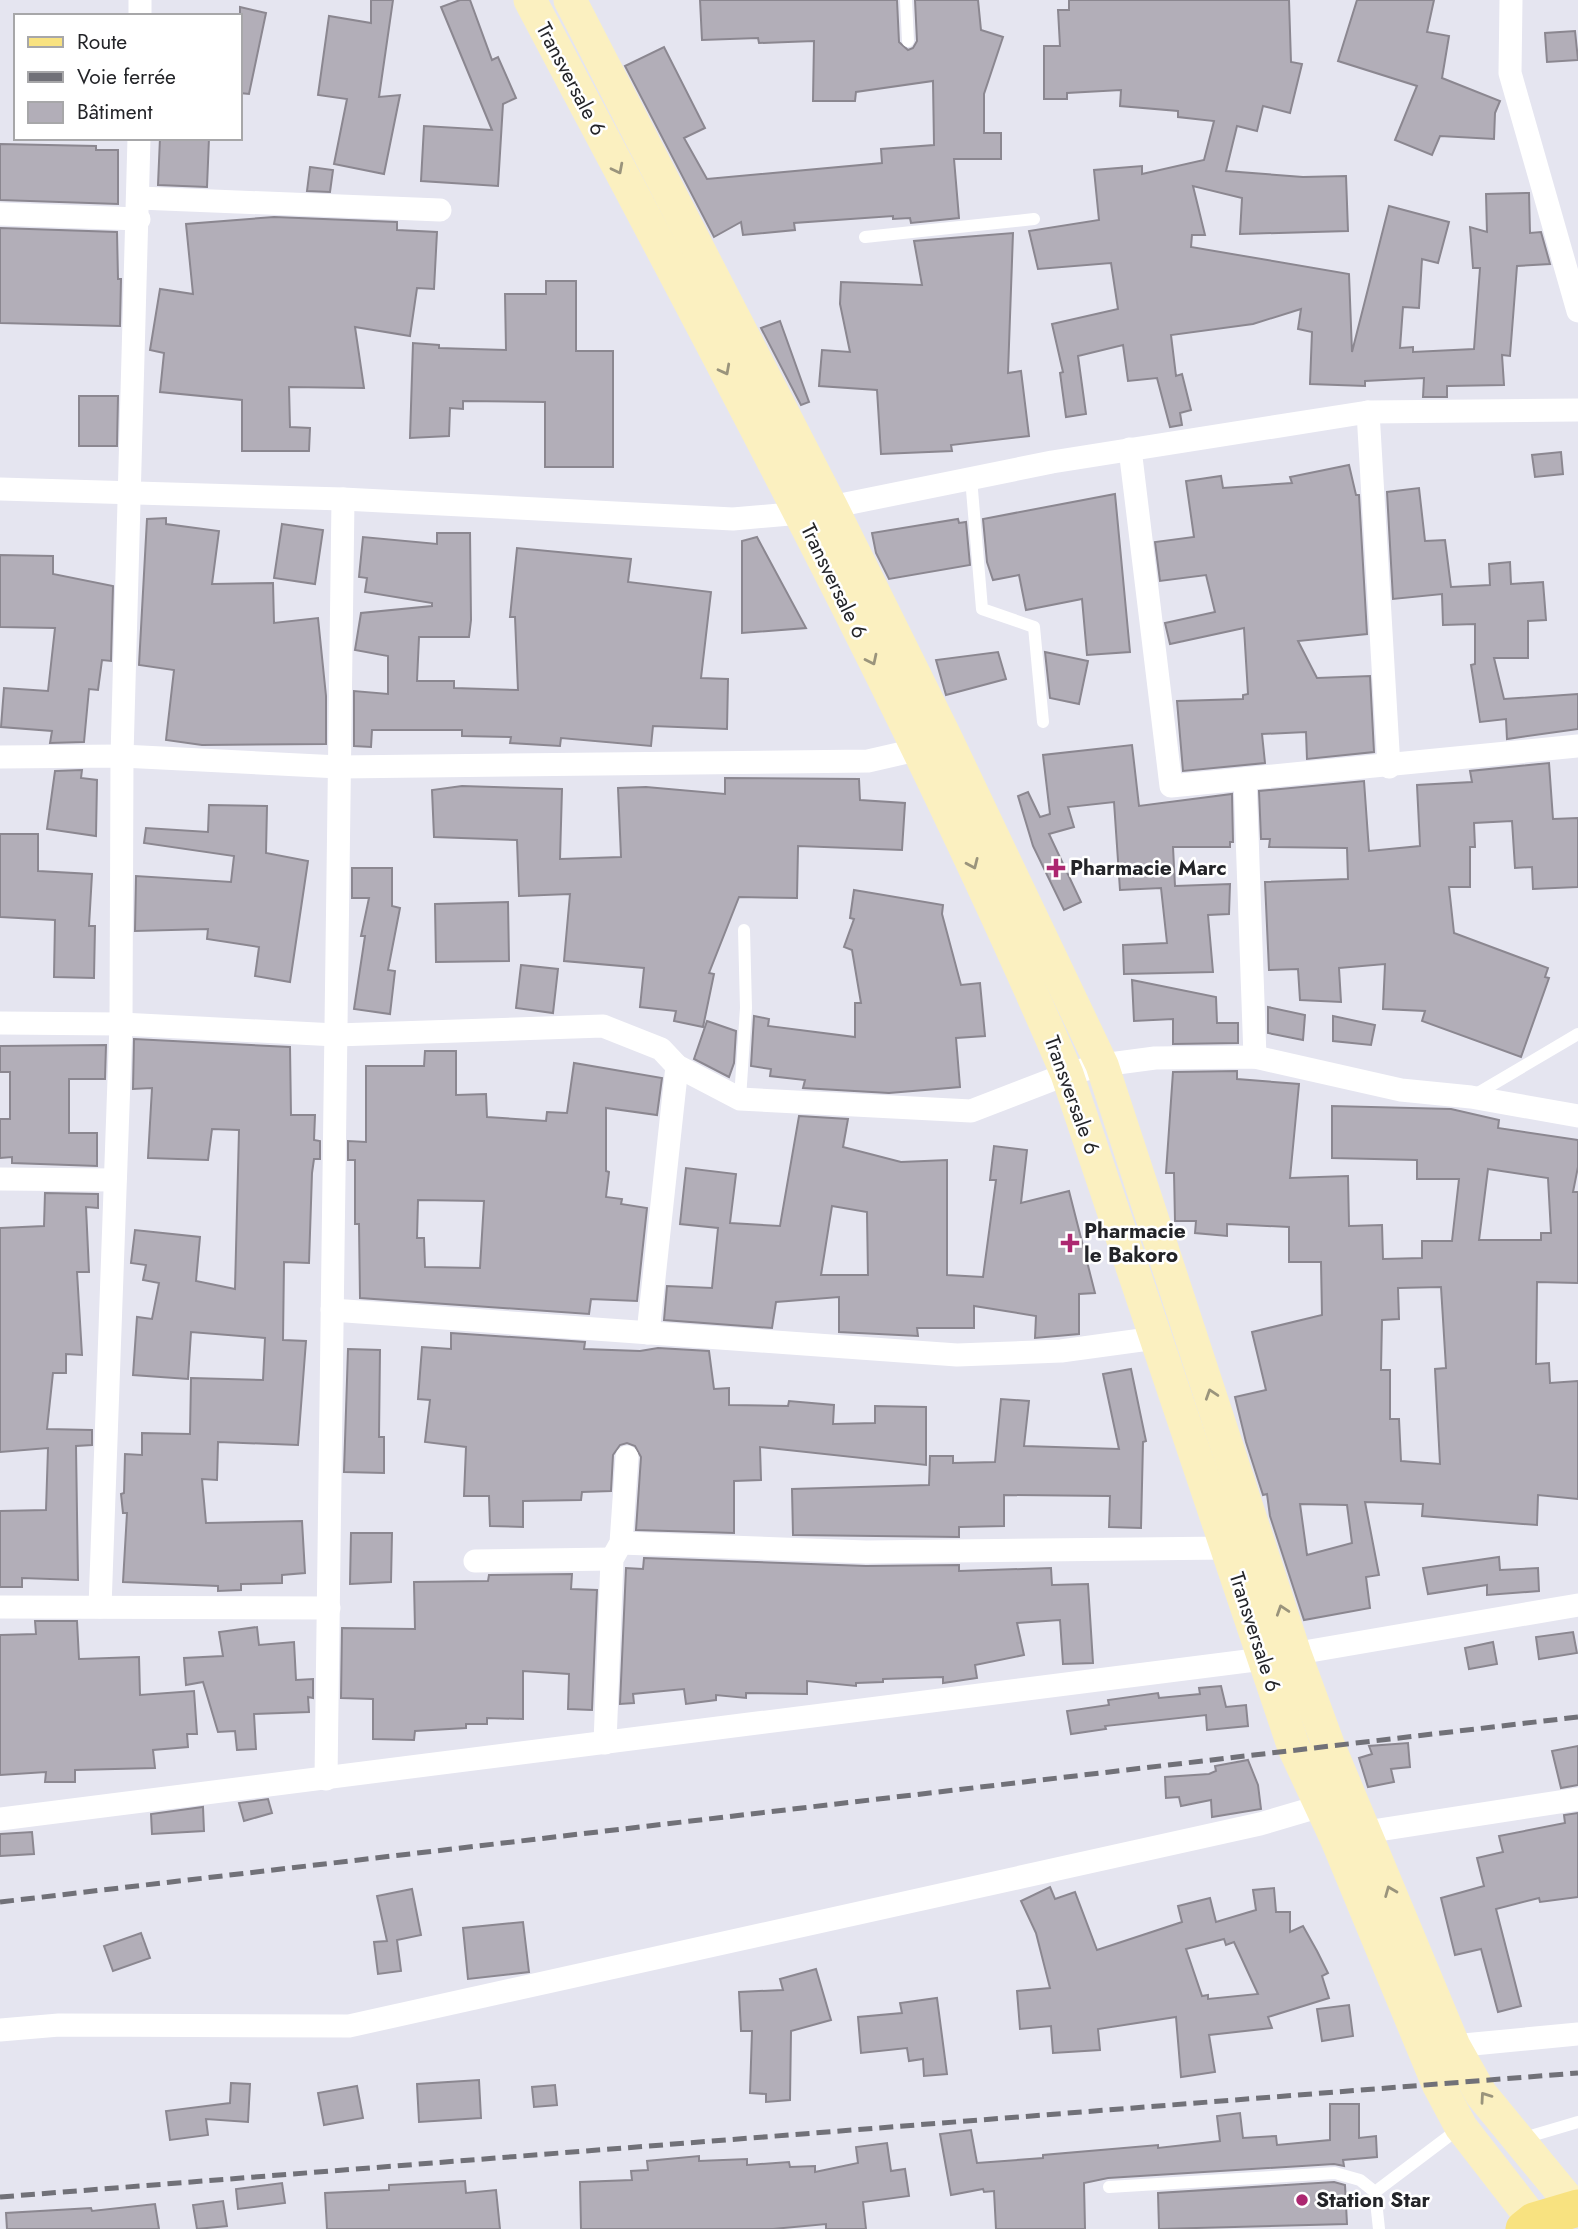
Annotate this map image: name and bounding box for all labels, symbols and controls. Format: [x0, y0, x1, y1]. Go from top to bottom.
legend [14, 14, 242, 140]
street label: Transversale 6 [529, 17, 613, 141]
text: Route [77, 27, 127, 57]
text: Voie ferrée [77, 62, 176, 92]
text: Bâtiment [77, 97, 153, 127]
one-way arrow [610, 162, 624, 174]
one-way arrow [717, 363, 730, 375]
street label: Transversale 6 [793, 519, 875, 643]
one-way arrow [864, 653, 878, 665]
place label: Pharmacie Marc [1070, 853, 1227, 883]
one-way arrow [965, 857, 979, 869]
marker: Pharmacie Marc [1048, 860, 1064, 876]
street label: Transversale 6 [1037, 1031, 1107, 1159]
place label: Pharmacie le Bakoro [1084, 1216, 1186, 1270]
marker: Pharmacie le Bakoro [1062, 1235, 1078, 1251]
one-way arrow [1205, 1389, 1219, 1401]
street label: Transversale 6 [1222, 1568, 1288, 1696]
one-way arrow [1276, 1605, 1290, 1617]
one-way arrow [1385, 1886, 1399, 1898]
one-way arrow [1481, 2092, 1493, 2105]
place label: Station Star [1316, 2185, 1430, 2215]
marker: Station Star [1294, 2192, 1310, 2208]

